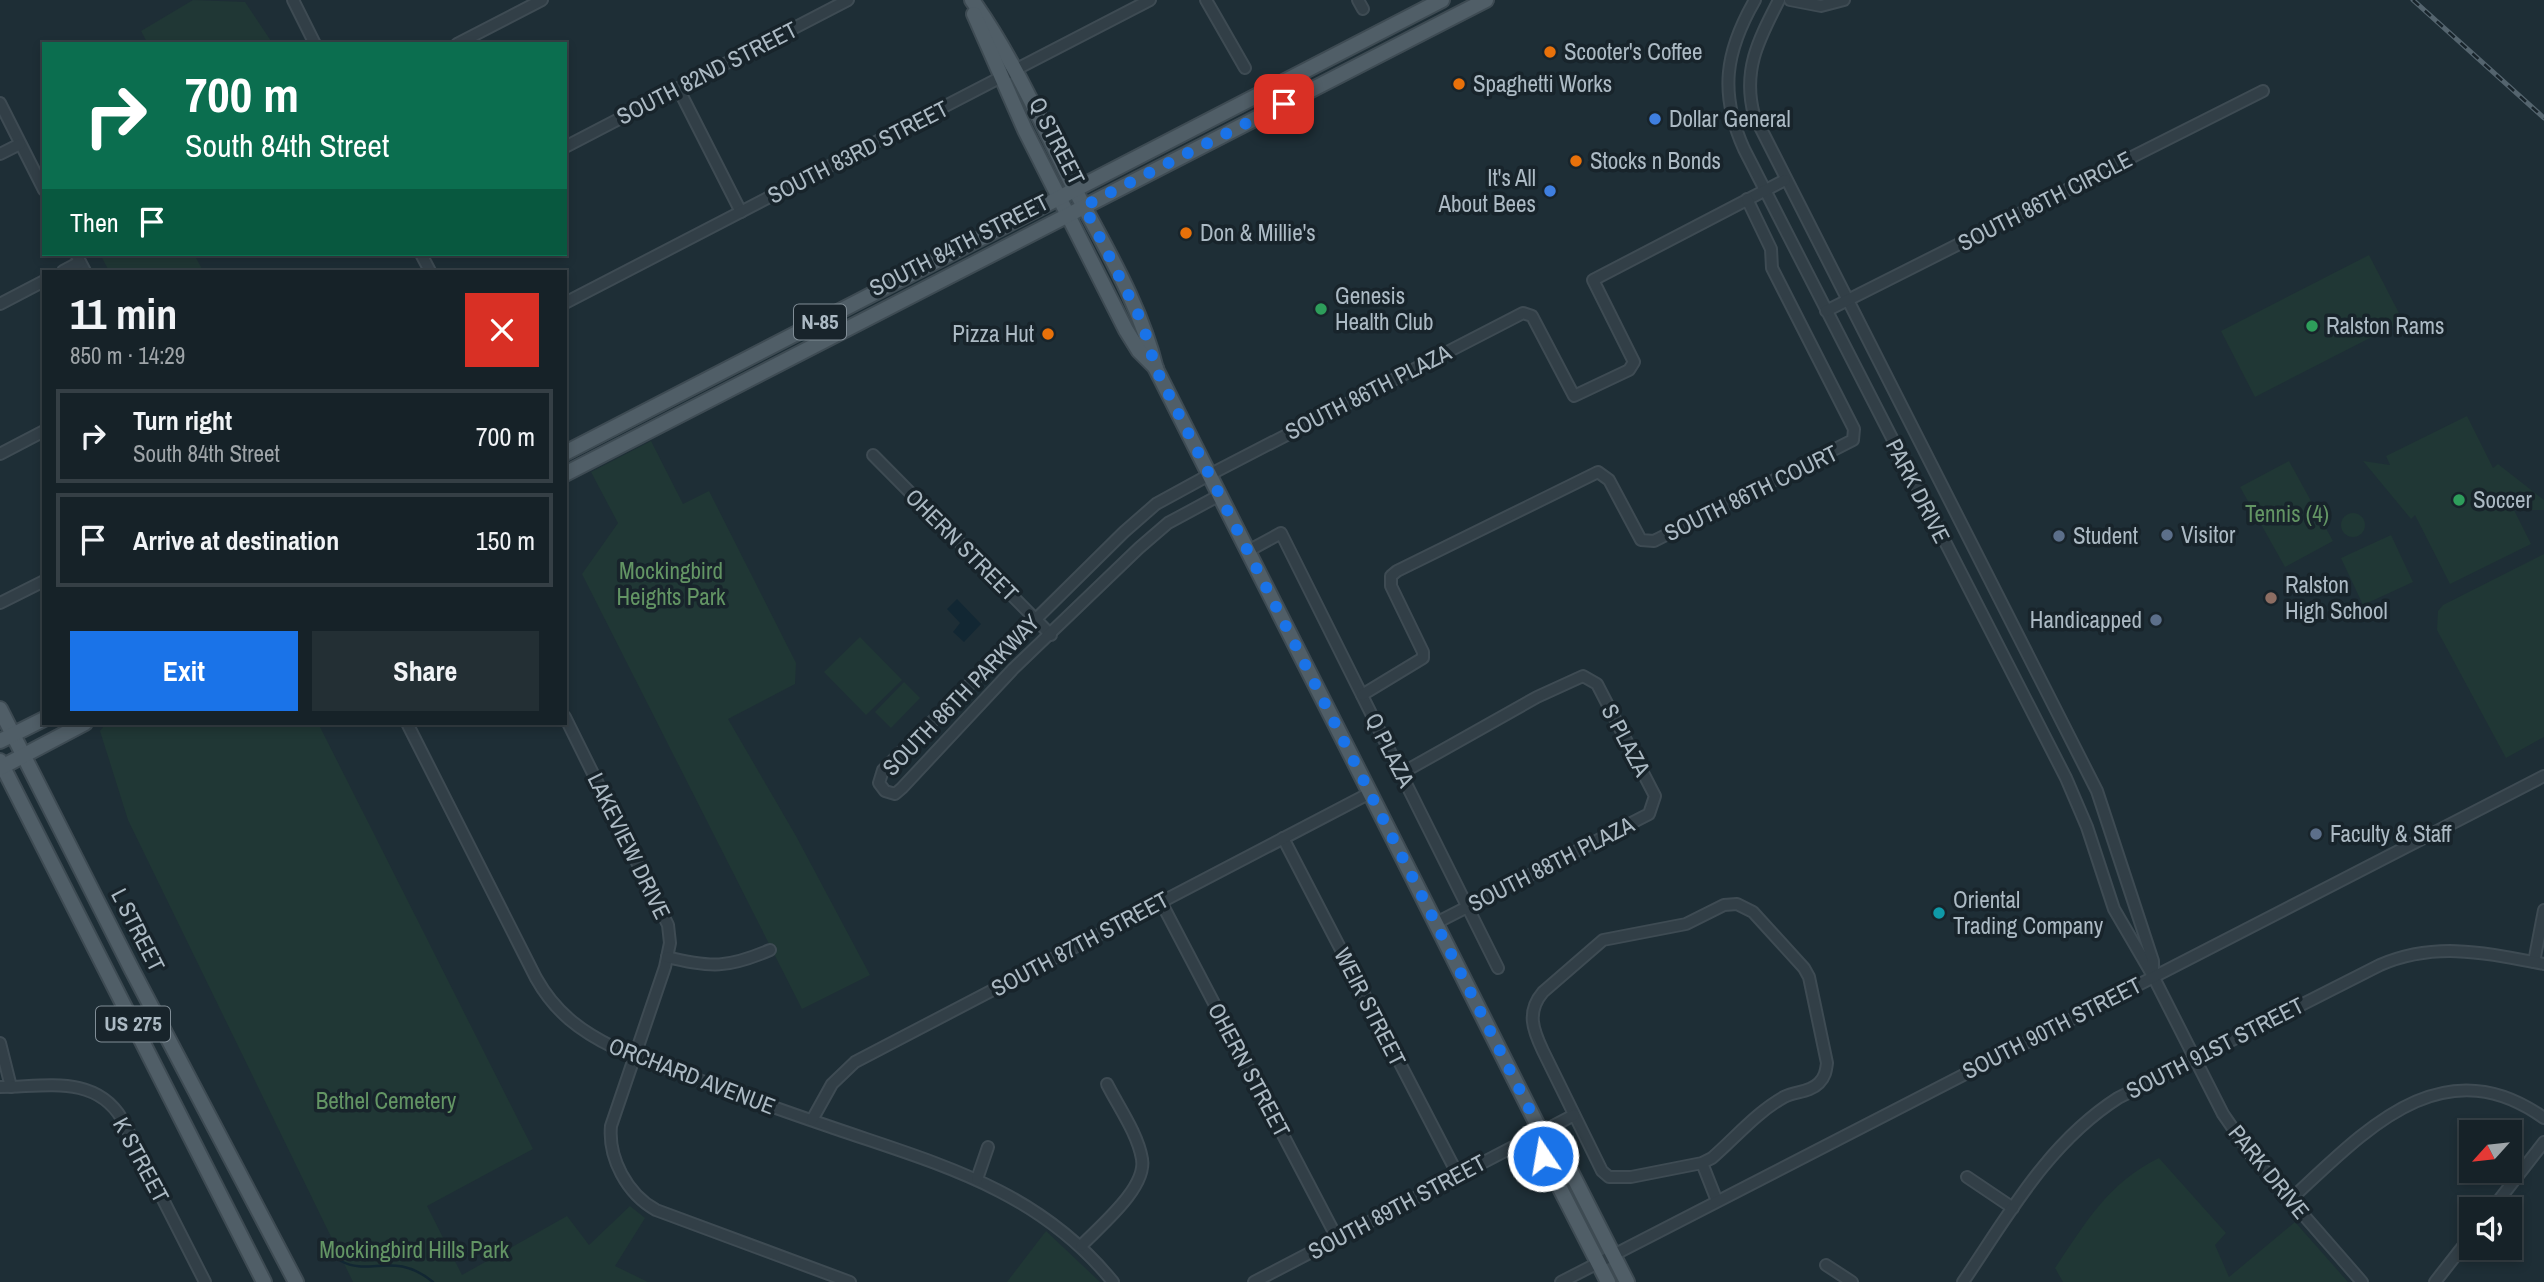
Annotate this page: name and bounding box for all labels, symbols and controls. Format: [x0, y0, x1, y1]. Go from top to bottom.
street label: SOUTH 82ND STREET [611, 13, 803, 132]
place label: Scooter's Coffee [1564, 36, 1703, 67]
marker: Scooter's Coffee [1542, 44, 1558, 60]
text: 700 m [185, 61, 299, 127]
place label: Spaghetti Works [1473, 68, 1612, 99]
icon: right [70, 70, 161, 161]
pin [1254, 74, 1314, 134]
marker: Spaghetti Works [1451, 76, 1467, 92]
icon: arrive [1265, 85, 1303, 123]
street label: SOUTH 83RD STREET [762, 92, 954, 211]
street label: Q STREET [1022, 92, 1093, 190]
place label: Dollar General [1669, 103, 1791, 134]
marker: Dollar General [1647, 111, 1663, 127]
text: South 84th Street [185, 124, 389, 167]
street label: SOUTH 86TH CIRCLE [1952, 143, 2137, 258]
place label: Stocks n Bonds [1590, 145, 1721, 176]
marker: Stocks n Bonds [1568, 153, 1584, 169]
place label: It's All About Bees [1437, 162, 1536, 219]
marker: It's All About Bees [1542, 183, 1558, 199]
street label: SOUTH 84TH STREET [864, 186, 1054, 303]
icon: arrive [133, 203, 171, 241]
text: Then [70, 205, 119, 240]
place label: Don & Millie's [1200, 217, 1316, 248]
marker: Don & Millie's [1178, 225, 1194, 241]
place label: Genesis Health Club [1335, 280, 1434, 337]
text: 11 min [70, 286, 177, 342]
button: close [465, 293, 539, 367]
marker: Genesis Health Club [1313, 301, 1329, 317]
road number: N-85 [794, 304, 846, 340]
place label: Ralston Rams [2326, 310, 2444, 341]
place label: Pizza Hut [952, 318, 1034, 349]
marker: Ralston Rams [2304, 318, 2320, 334]
marker: Pizza Hut [1040, 326, 1056, 342]
street label: SOUTH 86TH PLAZA [1279, 336, 1456, 447]
text: 850 m · 14:29 [70, 340, 185, 371]
text: Turn right [133, 403, 232, 438]
icon: right [74, 417, 112, 455]
text: 700 m [476, 419, 535, 454]
street label: PARK DRIVE [1879, 433, 1958, 548]
street label: SOUTH 86TH COURT [1659, 437, 1843, 548]
text: South 84th Street [133, 438, 280, 469]
street label: OHERN STREET [899, 481, 1026, 608]
place label: Soccer [2473, 484, 2532, 515]
marker: Soccer [2451, 492, 2467, 508]
park label: Tennis (4) [2245, 498, 2329, 529]
place label: Visitor [2181, 519, 2236, 550]
place label: Student [2073, 520, 2138, 551]
icon: arrive [74, 521, 112, 559]
text: Arrive at destination [133, 523, 339, 558]
text: 150 m [476, 523, 535, 558]
marker: Visitor [2159, 527, 2175, 543]
marker: Student [2051, 528, 2067, 544]
park label: Mockingbird Heights Park [616, 555, 726, 612]
place label: Ralston High School [2285, 569, 2388, 626]
marker: Ralston High School [2263, 590, 2279, 606]
place label: Handicapped [2030, 604, 2142, 635]
street label: SOUTH 86TH PARKWAY [875, 607, 1046, 782]
marker: Handicapped [2148, 612, 2164, 628]
button: Exit [70, 631, 298, 711]
button: Share [312, 631, 539, 711]
street label: S PLAZA [1595, 698, 1659, 782]
street label: Q PLAZA [1359, 707, 1423, 793]
street label: LAKEVIEW DRIVE [581, 767, 678, 924]
street label: SOUTH 88TH PLAZA [1462, 808, 1639, 919]
place label: Faculty & Staff [2330, 818, 2452, 849]
marker: Faculty & Staff [2308, 826, 2324, 842]
street label: L STREET [104, 883, 173, 977]
street label: SOUTH 87TH STREET [986, 883, 1174, 1003]
place label: Oriental Trading Company [1953, 884, 2104, 941]
marker: Oriental Trading Company [1931, 905, 1947, 921]
street label: WEIR STREET [1327, 942, 1414, 1072]
street label: SOUTH 90TH STREET [1957, 969, 2147, 1086]
street label: SOUTH 91ST STREET [2121, 989, 2309, 1106]
street label: OHERN STREET [1201, 997, 1298, 1143]
road number: US 275 [96, 1006, 170, 1042]
street label: ORCHARD AVENUE [605, 1030, 780, 1121]
park label: Bethel Cemetery [316, 1085, 457, 1116]
street label: K STREET [106, 1112, 177, 1208]
street label: PARK DRIVE [2222, 1118, 2317, 1225]
position arrow [1506, 1119, 1580, 1193]
north arrow [2459, 1120, 2522, 1183]
map controls [2459, 1120, 2522, 1260]
street label: SOUTH 89TH STREET [1303, 1146, 1491, 1266]
button: sound [2459, 1197, 2522, 1260]
park label: Mockingbird Hills Park [319, 1234, 509, 1265]

